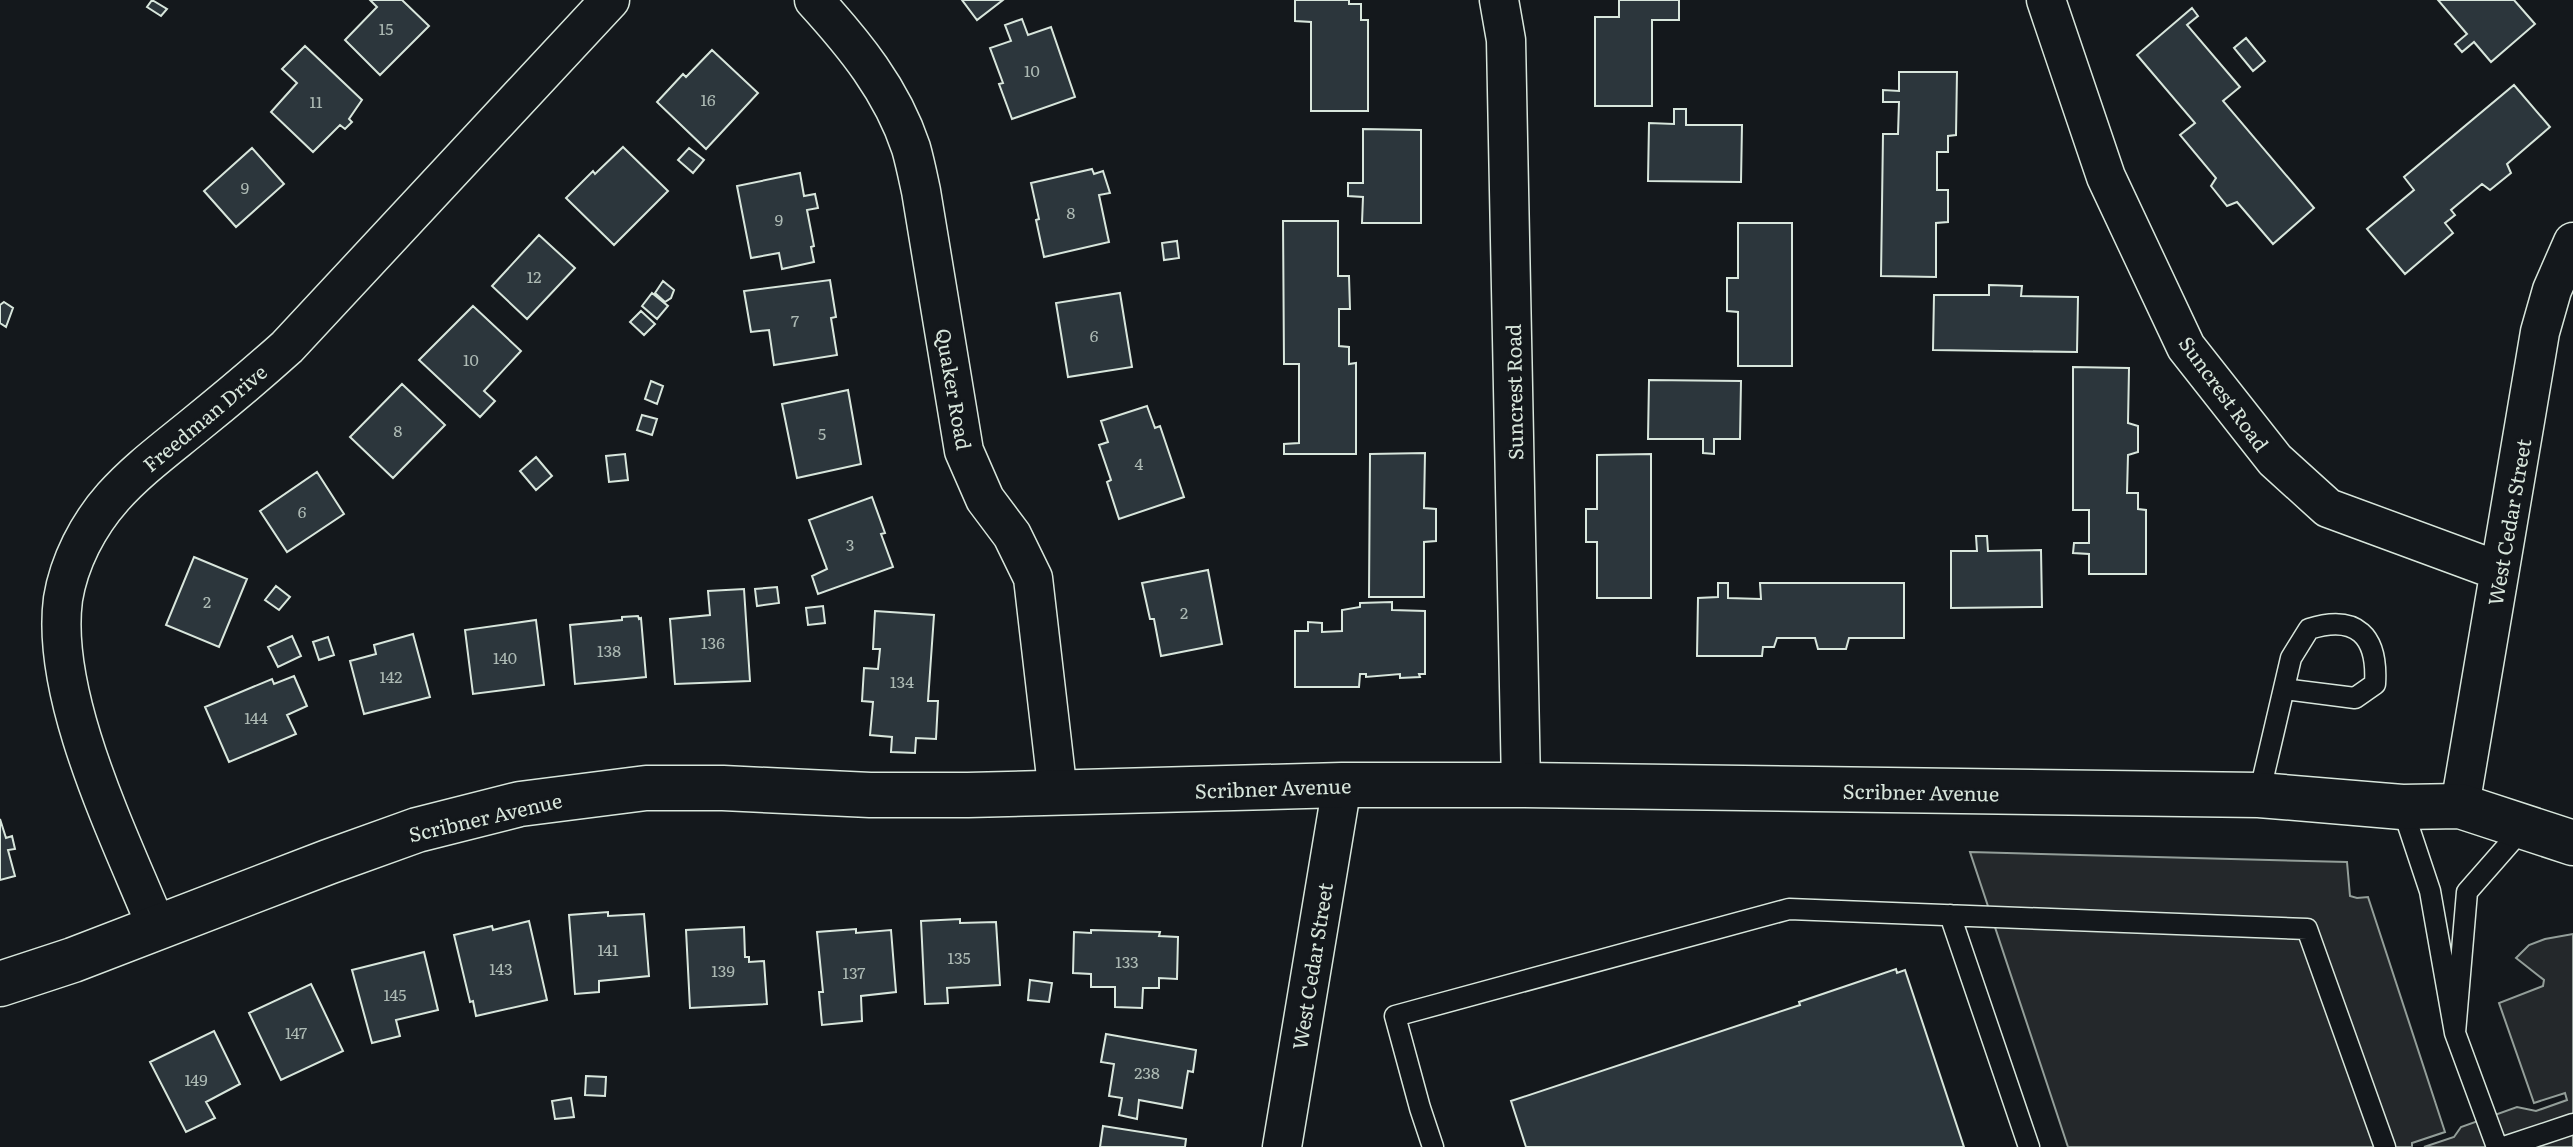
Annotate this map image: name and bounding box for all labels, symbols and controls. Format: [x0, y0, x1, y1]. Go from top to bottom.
house number: 15 [379, 16, 393, 40]
house number: 10 [1024, 58, 1040, 82]
house number: 16 [700, 87, 716, 111]
house number: 11 [309, 89, 323, 113]
house number: 9 [241, 175, 249, 199]
house number: 8 [1067, 200, 1076, 224]
house number: 9 [775, 207, 783, 231]
house number: 12 [527, 264, 541, 288]
house number: 7 [791, 308, 799, 332]
house number: 6 [1090, 323, 1099, 347]
street label: Suncrest Road [1497, 324, 1529, 460]
street label: Quaker Road [930, 326, 980, 452]
street label: Suncrest Road [2173, 329, 2277, 457]
house number: 10 [463, 347, 479, 371]
street label: Freedman Drive [135, 356, 273, 478]
house number: 8 [394, 418, 403, 442]
house number: 5 [818, 421, 826, 445]
street label: West Cedar Street [2479, 436, 2537, 608]
house number: 4 [1135, 451, 1144, 475]
house number: 6 [298, 499, 307, 523]
house number: 3 [846, 532, 854, 556]
house number: 2 [203, 589, 211, 613]
house number: 2 [1180, 600, 1188, 624]
house number: 136 [701, 630, 725, 654]
house number: 138 [597, 638, 621, 662]
house number: 140 [493, 645, 517, 669]
house number: 142 [380, 664, 402, 688]
house number: 134 [890, 669, 914, 693]
house number: 144 [244, 705, 268, 729]
street label: Scribner Avenue [1194, 769, 1352, 805]
street label: Scribner Avenue [1842, 775, 2000, 807]
street label: Scribner Avenue [405, 784, 565, 848]
street label: West Cedar Street [1283, 880, 1339, 1052]
house number: 141 [597, 937, 619, 961]
house number: 135 [947, 945, 971, 969]
house number: 133 [1115, 949, 1139, 973]
house number: 143 [489, 956, 513, 980]
house number: 139 [711, 958, 735, 982]
house number: 137 [843, 960, 865, 984]
house number: 145 [384, 982, 406, 1006]
house number: 147 [285, 1020, 307, 1044]
house number: 238 [1134, 1060, 1160, 1084]
house number: 149 [184, 1067, 208, 1091]

